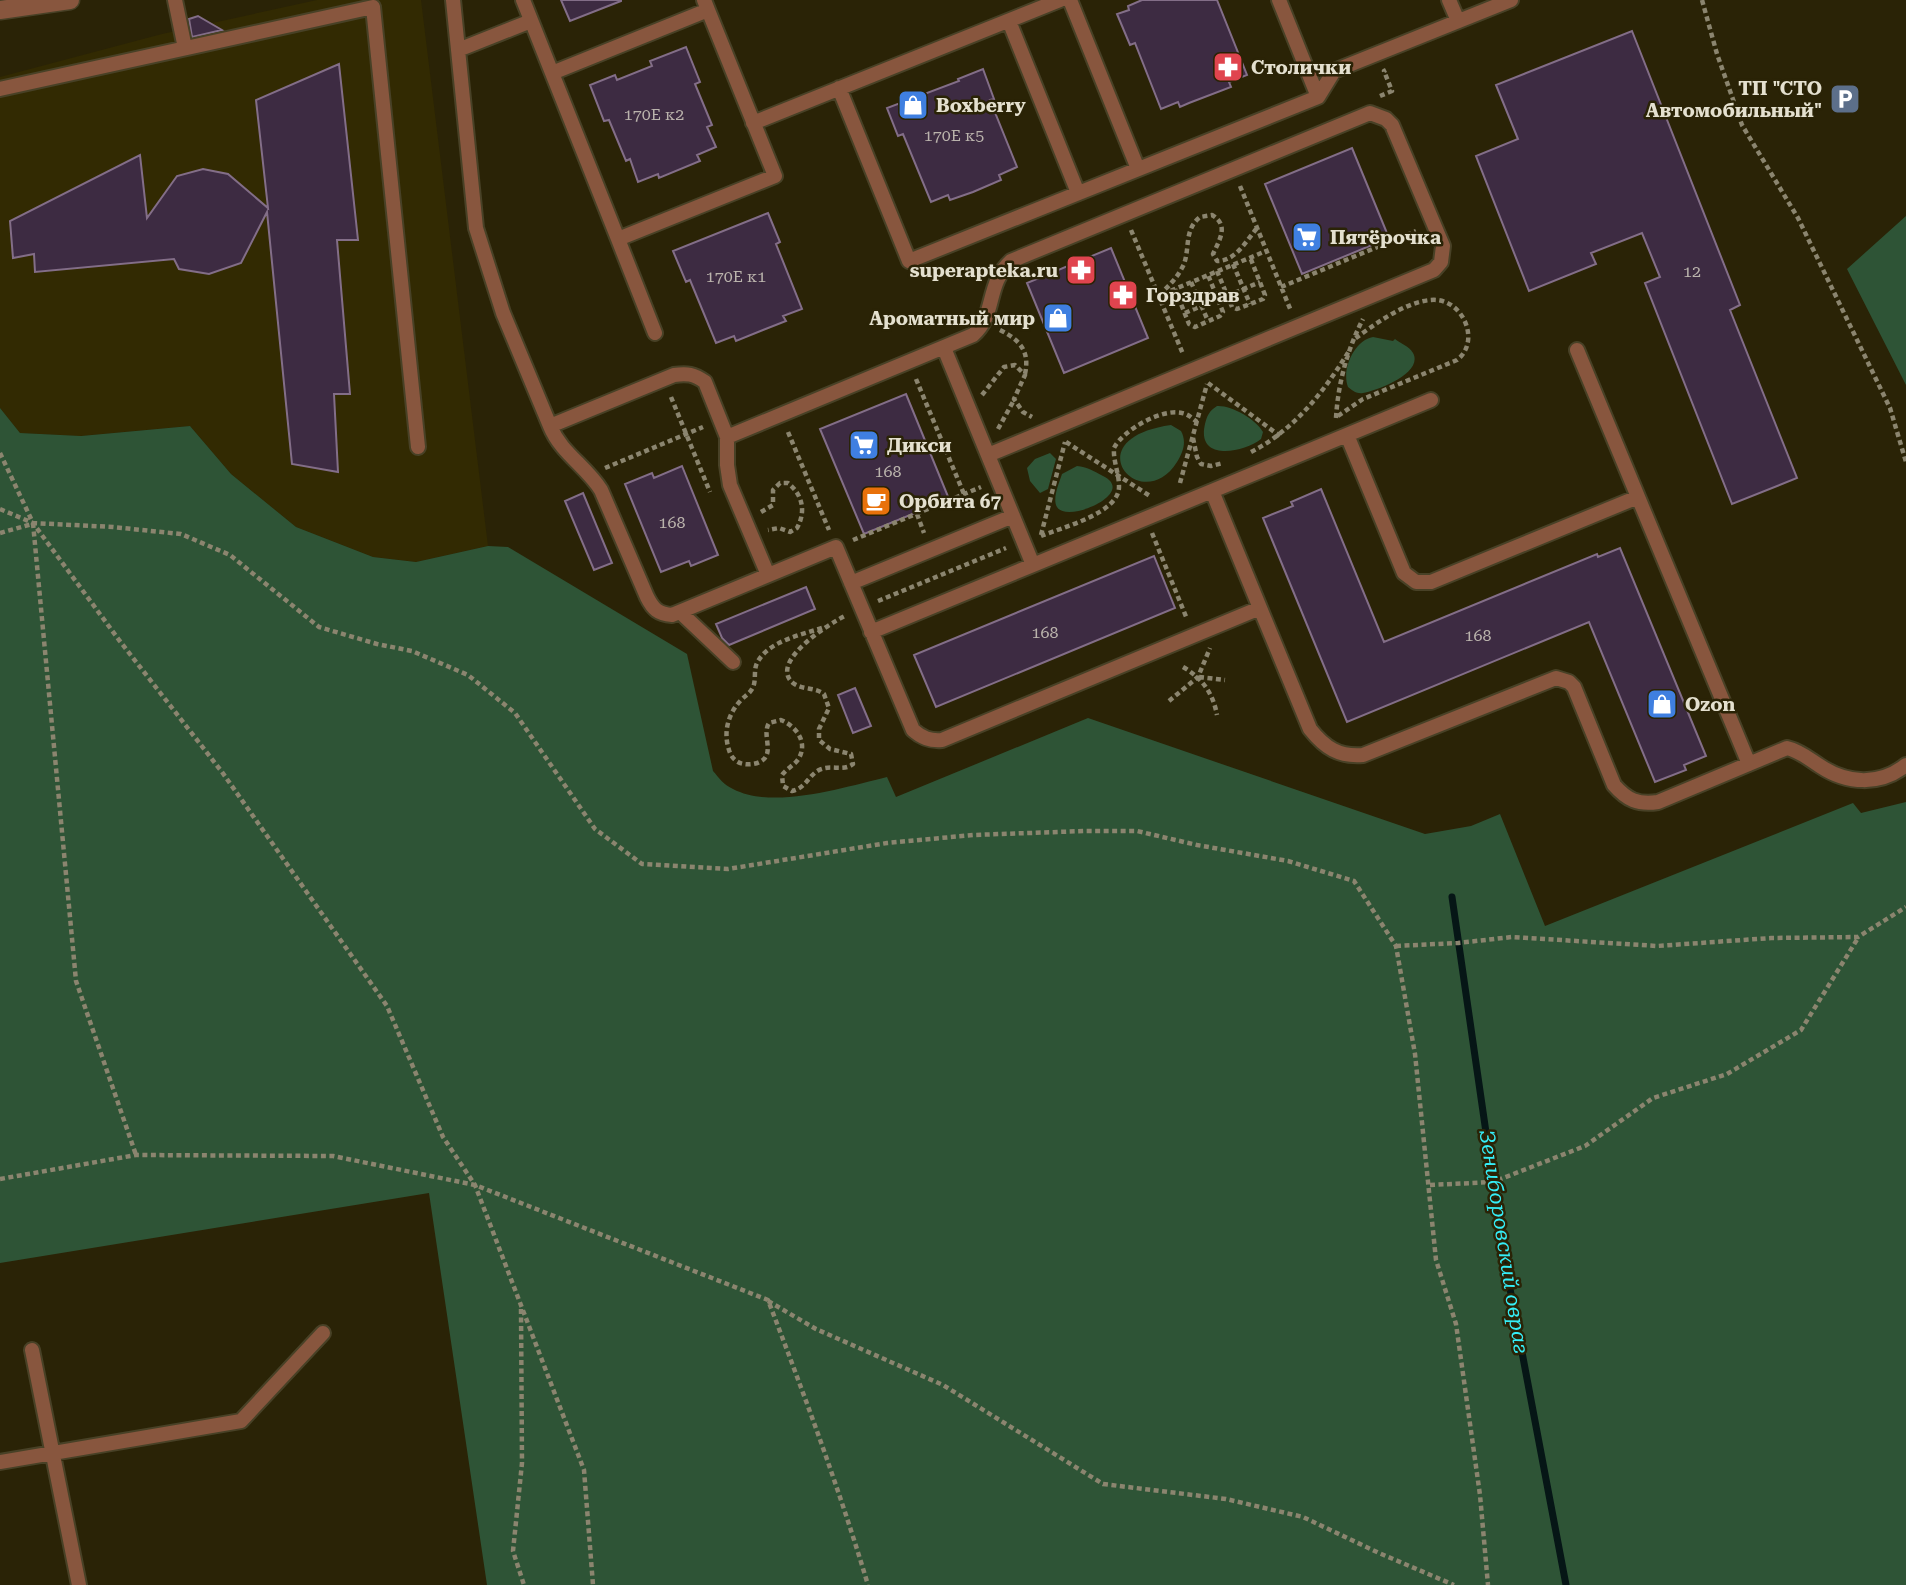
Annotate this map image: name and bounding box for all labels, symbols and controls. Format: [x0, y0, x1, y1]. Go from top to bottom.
pharmacy icon: Столички [1211, 50, 1245, 84]
place label: Столички [1251, 56, 1351, 79]
place label: ТП "СТО Автомобильный" [1646, 77, 1822, 122]
parking icon: ТП "СТО Автомобильный" [1828, 82, 1862, 116]
shop icon: Boxberry [896, 88, 930, 122]
place label: Boxberry [936, 94, 1026, 117]
house number: 170Е к2 [624, 105, 684, 124]
house number: 170Е к5 [924, 126, 984, 145]
supermarket icon: Пятёрочка [1290, 220, 1324, 254]
place label: Пятёрочка [1330, 226, 1441, 249]
pharmacy icon: superapteka.ru [1064, 253, 1098, 287]
place label: superapteka.ru [910, 259, 1058, 282]
house number: 12 [1683, 262, 1701, 281]
house number: 170Е к1 [706, 267, 766, 286]
pharmacy icon: Горздрав [1106, 278, 1140, 312]
place label: Горздрав [1146, 284, 1240, 307]
shop icon: Ароматный мир [1041, 301, 1075, 335]
place label: Ароматный мир [869, 307, 1035, 330]
supermarket icon: Дикси [847, 428, 881, 462]
place label: Дикси [887, 434, 952, 457]
house number: 168 [875, 462, 901, 481]
cafe icon: Орбита 67 [859, 484, 893, 518]
place label: Орбита 67 [899, 490, 1001, 513]
house number: 168 [659, 513, 685, 532]
house number: 168 [1032, 623, 1058, 642]
house number: 168 [1465, 626, 1491, 645]
shop icon: Ozon [1645, 687, 1679, 721]
place label: Ozon [1685, 693, 1735, 716]
water label: Зениборовский овраг [1474, 1128, 1534, 1356]

